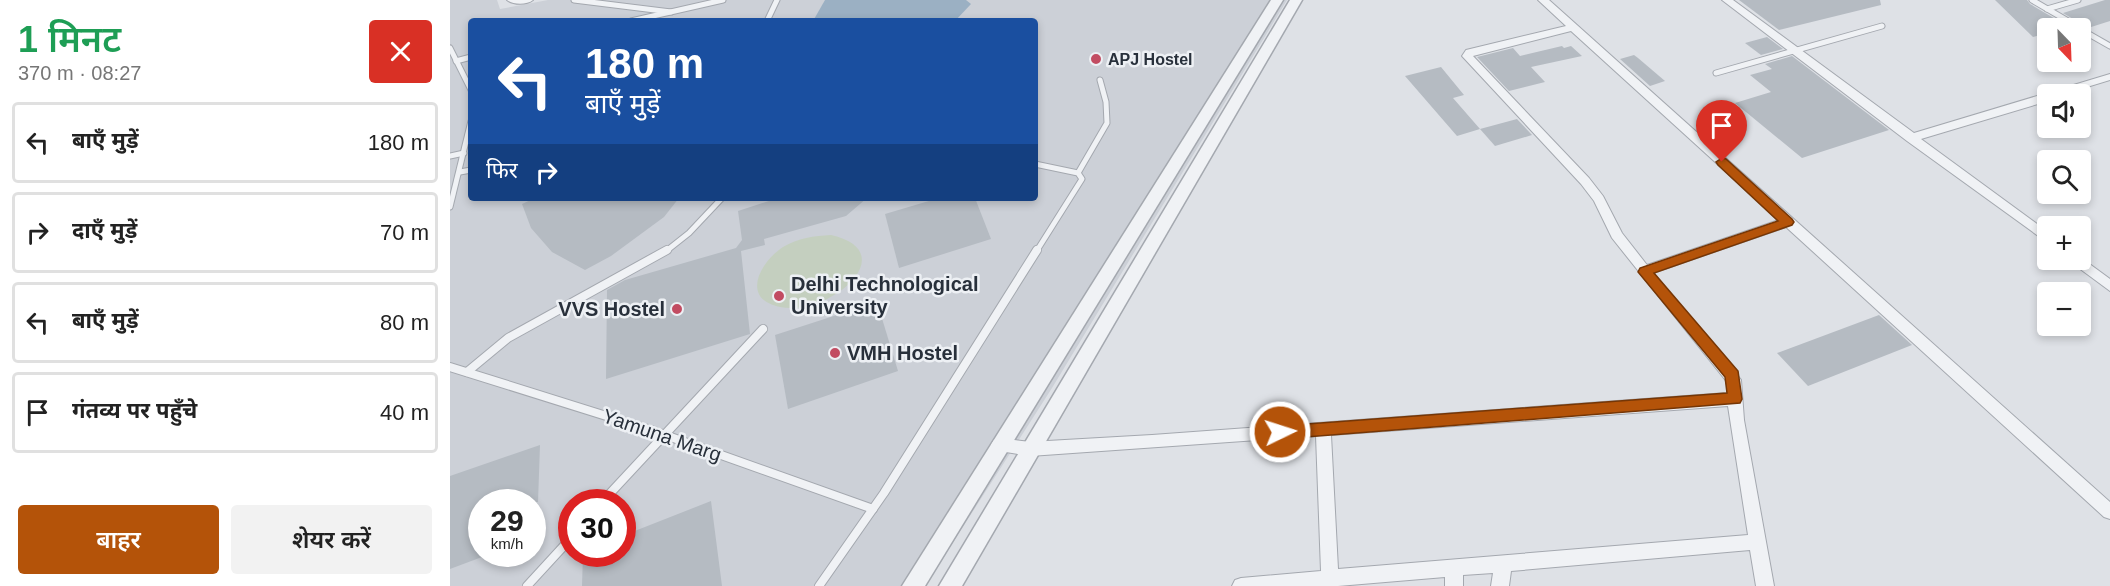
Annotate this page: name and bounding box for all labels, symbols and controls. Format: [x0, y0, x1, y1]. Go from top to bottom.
north arrow [2037, 18, 2091, 72]
map controls [2037, 18, 2091, 336]
text: 1 मिनट [18, 19, 121, 60]
button: close [369, 20, 432, 83]
text: 180 m [585, 40, 704, 87]
icon: left [486, 42, 564, 120]
place label: APJ Hostel [1108, 51, 1192, 68]
marker: APJ Hostel [1089, 52, 1103, 66]
text: 370 m · 08:27 [18, 62, 141, 84]
button: sound [2037, 84, 2091, 138]
text: बाएँ मुड़ें [585, 89, 660, 119]
pin [1696, 100, 1747, 162]
icon: arrive [1705, 109, 1738, 142]
icon: left [21, 126, 54, 159]
text: बाएँ मुड़ें [72, 128, 138, 153]
text: 180 m [368, 130, 429, 155]
button: search [2037, 150, 2091, 204]
icon: right [530, 156, 563, 189]
text: फिर [486, 158, 518, 183]
icon: right [21, 216, 54, 249]
button: + [2037, 216, 2091, 270]
text: दाएँ मुड़ें [72, 218, 137, 243]
text: 70 m [380, 220, 429, 245]
place label: Delhi Technological University [791, 273, 978, 318]
button: − [2037, 282, 2091, 336]
marker: Delhi Technological University [772, 289, 786, 303]
place label: VVS Hostel [558, 298, 665, 320]
marker: VVS Hostel [670, 302, 684, 316]
icon: left [21, 306, 54, 339]
text: बाएँ मुड़ें [72, 308, 138, 333]
text: 80 m [380, 310, 429, 335]
place label: VMH Hostel [847, 342, 958, 364]
marker: VMH Hostel [828, 346, 842, 360]
icon: arrive [21, 396, 54, 429]
text: गंतव्य पर पहुँचे [72, 398, 197, 423]
text: 40 m [380, 400, 429, 425]
position arrow [1248, 400, 1312, 464]
street label: Yamuna Marg [600, 404, 724, 466]
speed limit sign: 30 [558, 489, 636, 567]
text: 29 [490, 504, 524, 537]
button: बाहर [18, 505, 219, 574]
button: शेयर करें [231, 505, 432, 574]
text: km/h [491, 535, 523, 552]

